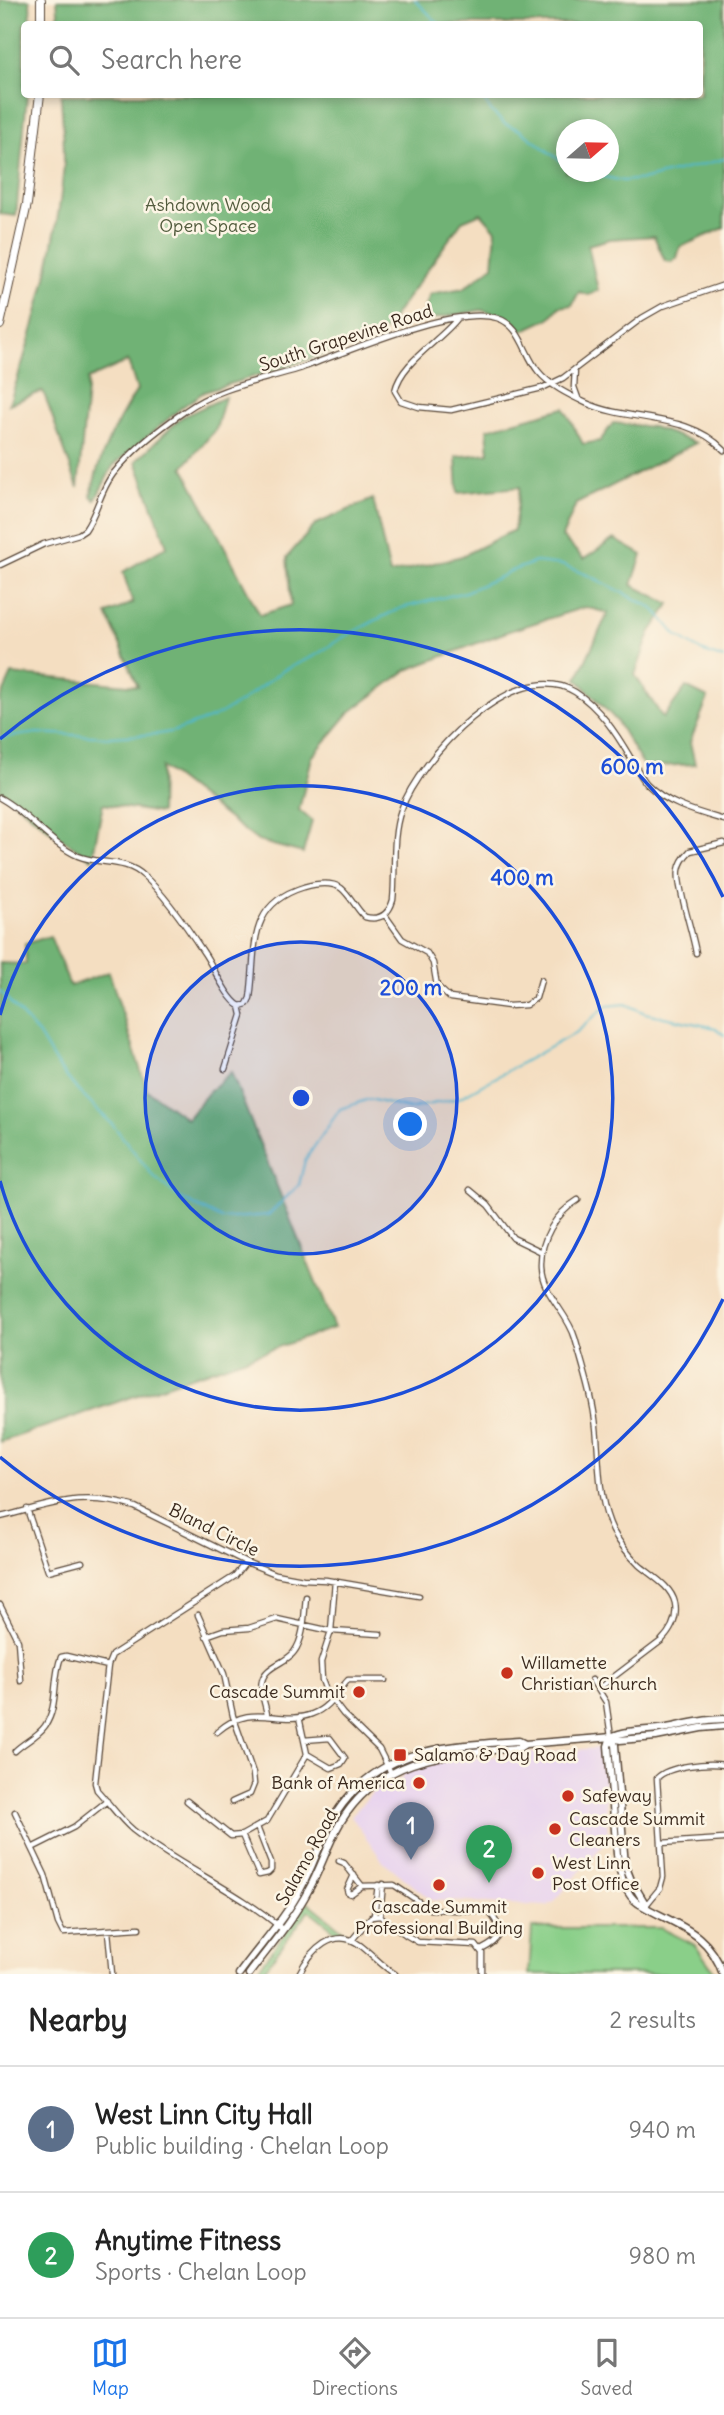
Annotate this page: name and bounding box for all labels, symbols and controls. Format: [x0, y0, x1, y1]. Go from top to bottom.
search box [21, 21, 703, 98]
icon: search [45, 41, 83, 79]
text: Search here [101, 43, 242, 76]
north arrow [556, 119, 619, 182]
park label: Ashdown Wood Open Space [145, 193, 272, 237]
street label: South Grapevine Road [256, 298, 436, 376]
text: 600 m [600, 753, 664, 780]
text: 400 m [490, 864, 554, 891]
text: 200 m [380, 974, 443, 1001]
centre of rings [289, 1086, 313, 1110]
your location [393, 1107, 427, 1141]
street label: Bland Circle [165, 1498, 263, 1561]
place label: Willamette Christian Church [521, 1651, 657, 1695]
marker: Willamette Christian Church [499, 1665, 515, 1681]
place label: Cascade Summit [209, 1680, 345, 1703]
marker: Cascade Summit [351, 1684, 367, 1700]
place label: Salamo & Day Road [414, 1743, 577, 1766]
marker: Salamo & Day Road [392, 1747, 408, 1763]
place label: Bank of America [271, 1771, 405, 1794]
marker: Bank of America [411, 1775, 427, 1791]
place label: Safeway [582, 1784, 652, 1807]
marker: Safeway [560, 1788, 576, 1804]
pin: 1 [388, 1802, 434, 1860]
street label: Salamo Road [271, 1804, 343, 1909]
place label: Cascade Summit Cleaners [569, 1807, 705, 1851]
marker: Cascade Summit Cleaners [547, 1821, 563, 1837]
pin: 2 [466, 1825, 512, 1883]
place label: West Linn Post Office [552, 1851, 639, 1895]
marker: West Linn Post Office [530, 1865, 546, 1881]
marker: Cascade Summit Professional Building [431, 1877, 447, 1893]
place label: Cascade Summit Professional Building [355, 1895, 523, 1939]
text: Nearby [28, 2001, 128, 2039]
text: 2 results [610, 2005, 696, 2034]
text: West Linn City Hall [95, 2098, 313, 2131]
text: 1 [46, 2115, 56, 2144]
text: 940 m [629, 2115, 696, 2144]
text: Public building · Chelan Loop [95, 2131, 389, 2160]
text: Anytime Fitness [95, 2224, 281, 2257]
text: 2 [45, 2241, 57, 2270]
text: 980 m [629, 2241, 696, 2270]
text: Sports · Chelan Loop [95, 2257, 307, 2286]
tab: Map [91, 2334, 129, 2400]
tab: Directions [312, 2334, 398, 2400]
tab: Saved [581, 2334, 633, 2400]

